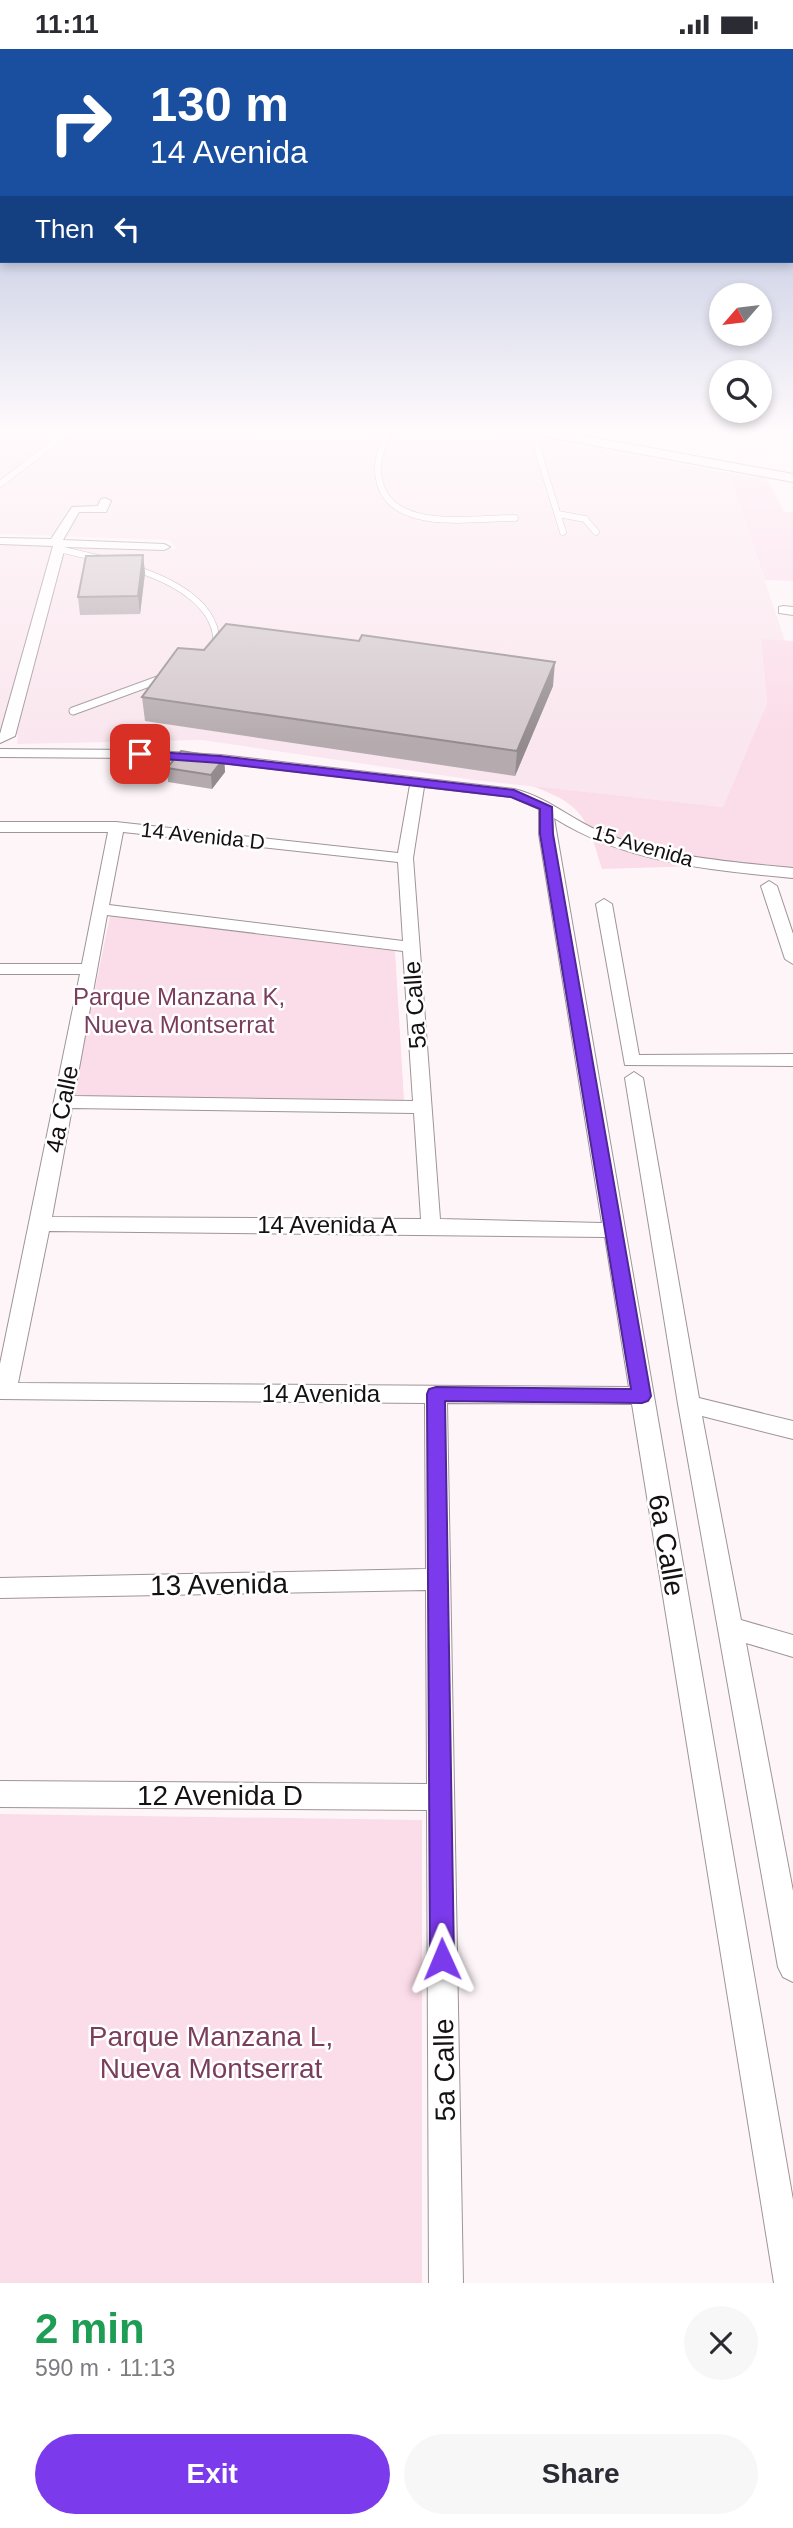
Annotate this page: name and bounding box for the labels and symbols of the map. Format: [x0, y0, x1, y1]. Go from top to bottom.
north arrow [709, 283, 772, 347]
pin [110, 724, 170, 784]
street label: 14 Avenida D [140, 818, 266, 853]
street label: 15 Avenida [590, 820, 696, 871]
street label: 5a Calle [398, 960, 431, 1050]
park label: Parque Manzana K, Nueva Montserrat [73, 983, 285, 1038]
street label: 4a Calle [40, 1063, 83, 1155]
street label: 14 Avenida A [257, 1211, 397, 1238]
street label: 14 Avenida [262, 1380, 381, 1407]
street label: 6a Calle [642, 1492, 691, 1598]
street label: 13 Avenida [150, 1568, 289, 1601]
street label: 12 Avenida D [137, 1780, 303, 1811]
position arrow [405, 1922, 479, 1996]
street label: 5a Calle [428, 2018, 461, 2122]
park label: Parque Manzana L, Nueva Montserrat [89, 2021, 333, 2084]

